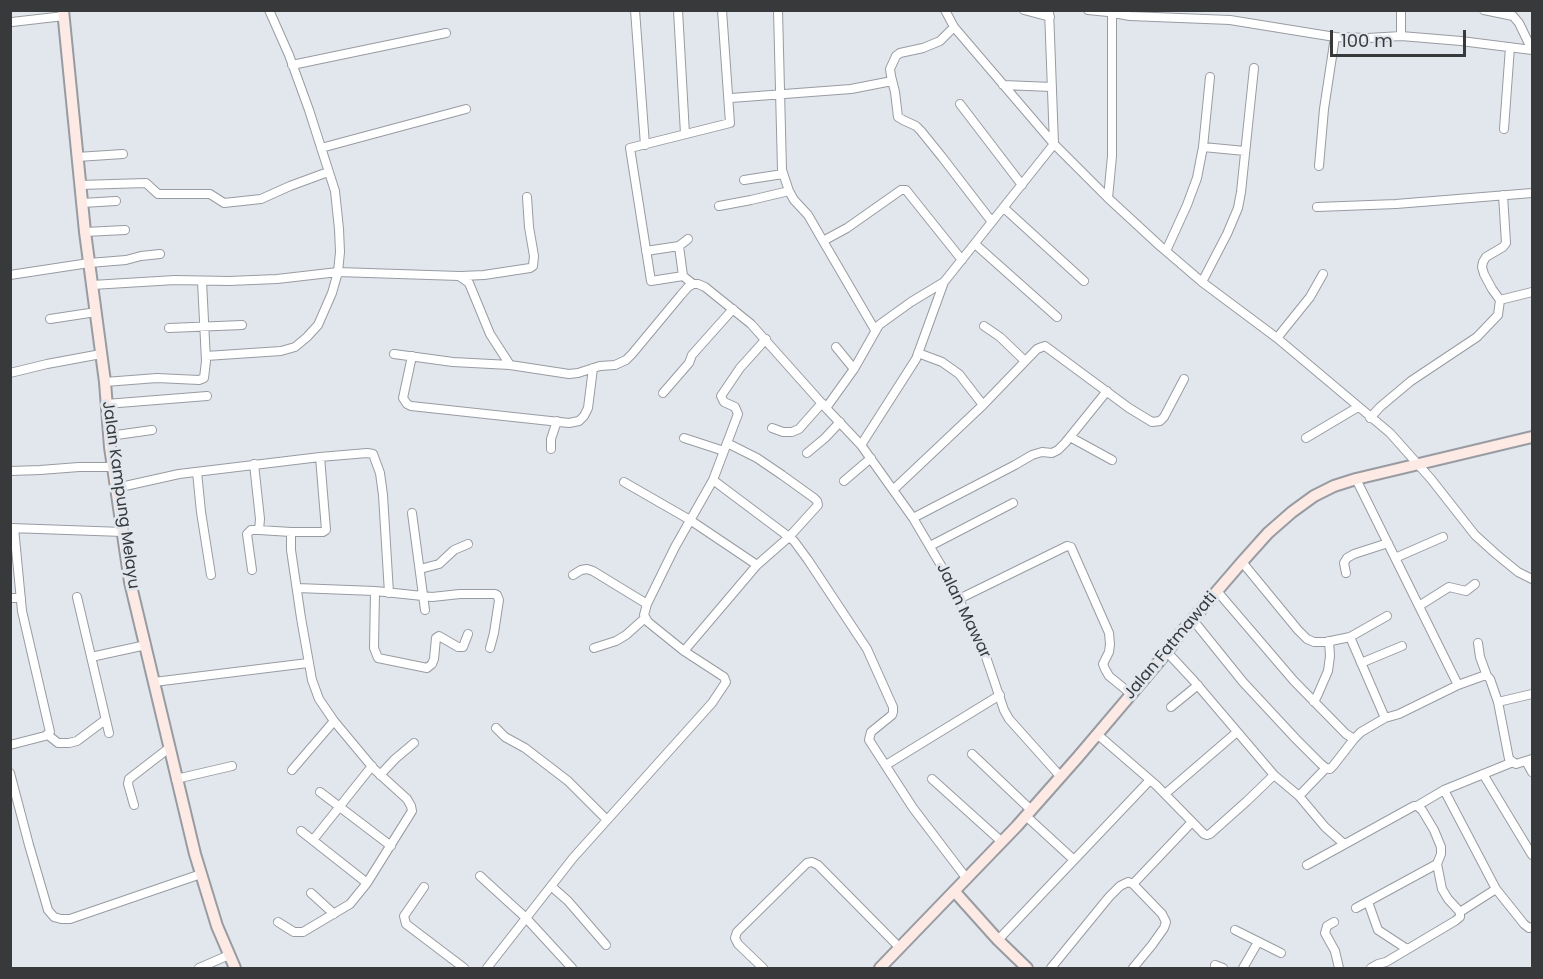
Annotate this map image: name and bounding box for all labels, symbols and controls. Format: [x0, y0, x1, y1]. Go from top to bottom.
scale bar [1333, 18, 1470, 56]
text: 100 m [1341, 28, 1393, 53]
street label: Jalan Kampung Melayu [97, 400, 143, 590]
street label: Jalan Mawar [932, 560, 994, 662]
street label: Jalan Fatmawati [1120, 588, 1222, 704]

